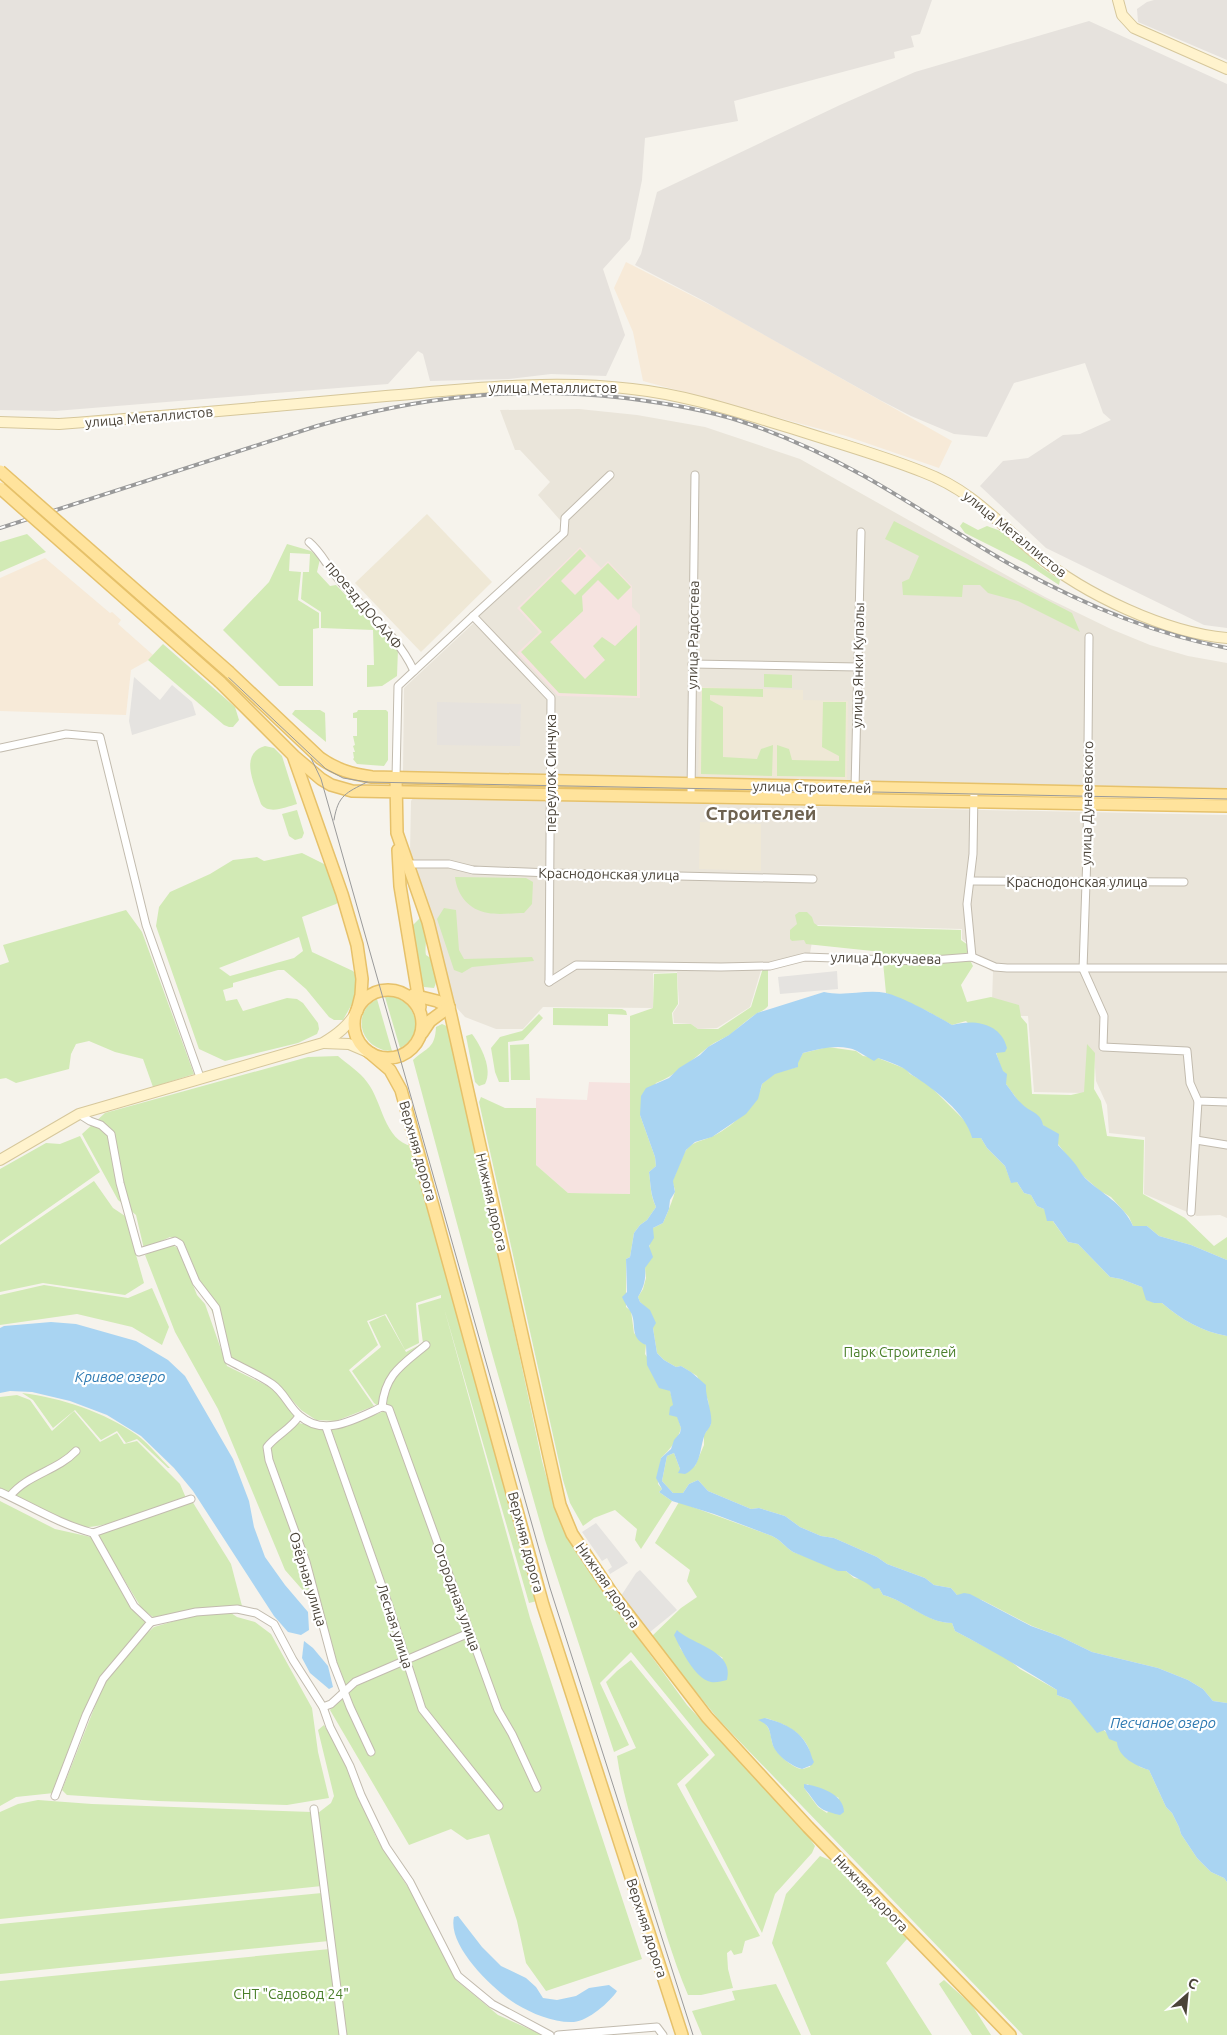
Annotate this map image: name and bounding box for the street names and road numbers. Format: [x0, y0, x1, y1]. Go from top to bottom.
street label: улица Металлистов [489, 380, 617, 396]
street label: улица Металлистов [84, 403, 214, 431]
street label: улица Металлистов [960, 487, 1070, 581]
street label: проезд ДОСААФ [322, 558, 406, 652]
street label: улица Радостева [684, 580, 702, 690]
street label: улица Янки Купалы [849, 602, 867, 728]
street label: переулок Синчука [543, 714, 559, 832]
street label: улица Дунаевского [1078, 741, 1096, 865]
street label: улица Строителей [752, 778, 872, 796]
street label: Краснодонская улица [538, 865, 680, 883]
street label: Краснодонская улица [1006, 874, 1148, 890]
street label: улица Докучаева [831, 949, 941, 967]
street label: Верхняя дорога [396, 1099, 440, 1203]
street label: Нижняя дорога [473, 1151, 511, 1253]
street label: Верхняя дорога [505, 1490, 547, 1594]
street label: Озёрная улица [286, 1530, 330, 1628]
street label: Нижняя дорога [573, 1539, 643, 1631]
street label: Огородная улица [430, 1541, 484, 1653]
street label: Лесная улица [374, 1582, 416, 1670]
street label: Нижняя дорога [830, 1851, 912, 1935]
street label: Верхняя дорога [623, 1876, 671, 1980]

